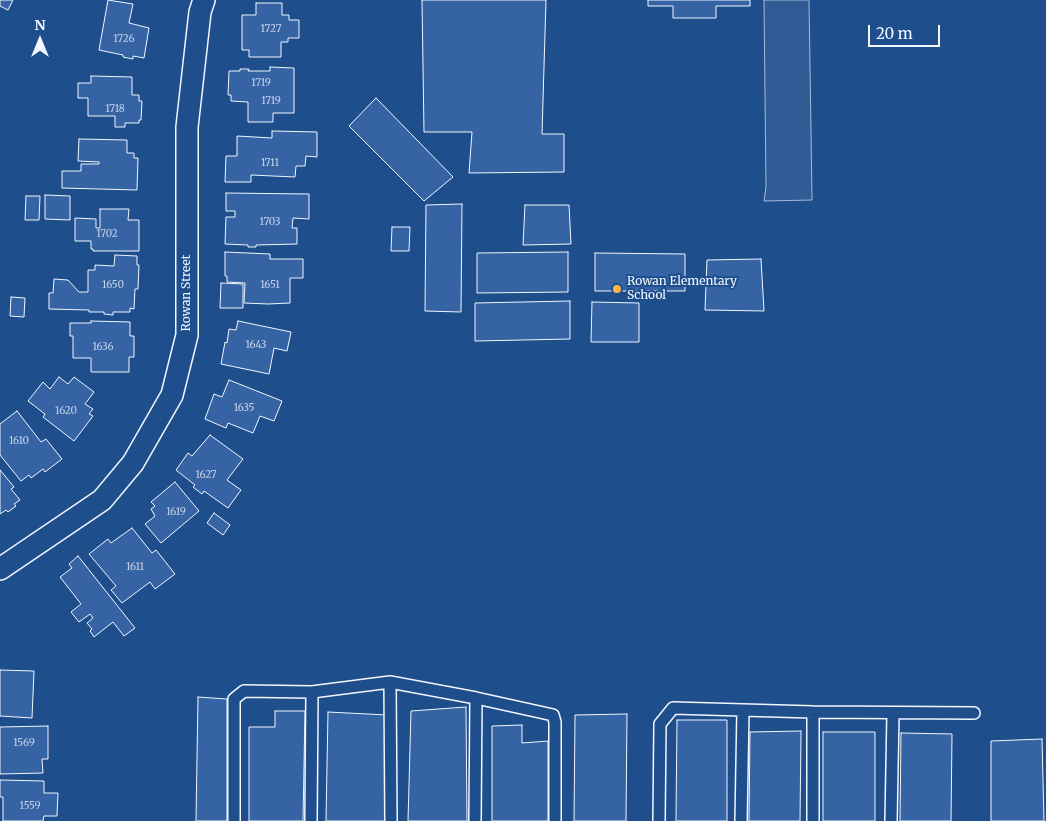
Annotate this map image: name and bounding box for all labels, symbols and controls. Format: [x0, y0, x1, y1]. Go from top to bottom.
north arrow [15, 15, 65, 65]
scale bar [871, 15, 944, 47]
text: N [34, 16, 46, 34]
house number: 1727 [261, 23, 281, 35]
text: 20 m [876, 24, 913, 43]
house number: 1726 [113, 33, 135, 45]
house number: 1719 [251, 77, 271, 89]
house number: 1719 [261, 95, 281, 107]
house number: 1718 [105, 103, 125, 115]
house number: 1711 [261, 157, 279, 169]
house number: 1703 [259, 216, 281, 228]
house number: 1702 [96, 228, 118, 240]
street label: Rowan Street [180, 255, 194, 331]
place label: Rowan Elementary School [627, 275, 737, 303]
house number: 1650 [102, 279, 124, 291]
house number: 1651 [260, 279, 280, 291]
marker: Rowan Elementary School [611, 283, 623, 295]
house number: 1643 [245, 339, 267, 351]
house number: 1636 [92, 341, 114, 353]
house number: 1635 [234, 402, 254, 414]
house number: 1620 [55, 405, 77, 417]
house number: 1610 [9, 435, 29, 447]
house number: 1627 [195, 469, 217, 481]
house number: 1619 [166, 506, 186, 518]
house number: 1611 [126, 561, 144, 573]
house number: 1569 [13, 737, 35, 749]
house number: 1559 [19, 800, 41, 812]

